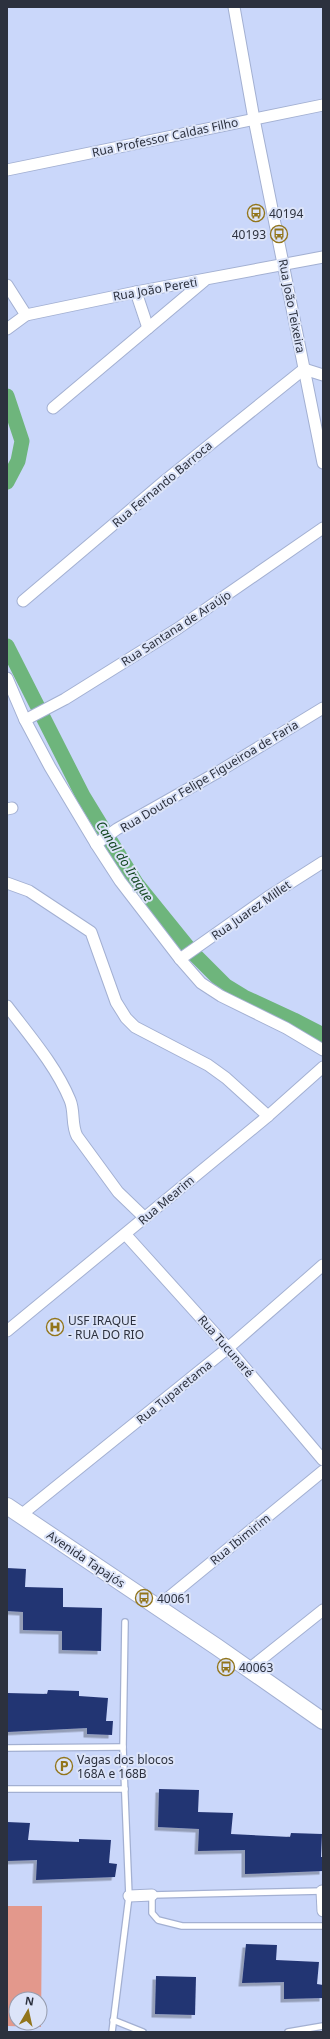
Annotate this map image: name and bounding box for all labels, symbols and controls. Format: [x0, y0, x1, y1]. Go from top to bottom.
street label: Rua Professor Caldas Filho [90, 113, 240, 161]
bus stop icon: 40194 [246, 203, 266, 223]
place label: 40194 [269, 205, 303, 222]
bus stop icon: 40193 [269, 224, 289, 244]
place label: 40193 [232, 226, 266, 243]
street label: Rua João Teixeira [275, 258, 309, 354]
street label: Rua João Pereti [112, 273, 198, 305]
street label: Rua Fernando Barroca [108, 437, 216, 531]
street label: Rua Santana de Araújo [118, 586, 234, 670]
street label: Rua Doutor Felipe Figueiroa de Faria [117, 716, 301, 836]
water label: Canal do Iraque [92, 817, 158, 905]
street label: Rua Juarez Millet [208, 876, 295, 944]
street label: Rua Mearim [134, 1172, 198, 1228]
street label: Rua Tucunaré [194, 1311, 258, 1381]
place label: USF IRAQUE - RUA DO RIO [68, 1312, 144, 1343]
hospital icon: USF IRAQUE - RUA DO RIO [45, 1317, 65, 1337]
street label: Rua Tuparetama [133, 1356, 215, 1428]
street label: Rua Ibimirim [206, 1509, 274, 1569]
street label: Avenida Tapajós [44, 1527, 129, 1592]
bus stop icon: 40061 [134, 1588, 154, 1608]
place label: 40061 [157, 1590, 191, 1607]
bus stop icon: 40063 [216, 1657, 236, 1677]
place label: 40063 [239, 1659, 273, 1676]
place label: Vagas dos blocos 168A e 168B [77, 1751, 174, 1782]
parking icon: Vagas dos blocos 168A e 168B [54, 1756, 74, 1776]
north arrow [8, 1991, 48, 2031]
text: N [24, 1993, 35, 2009]

